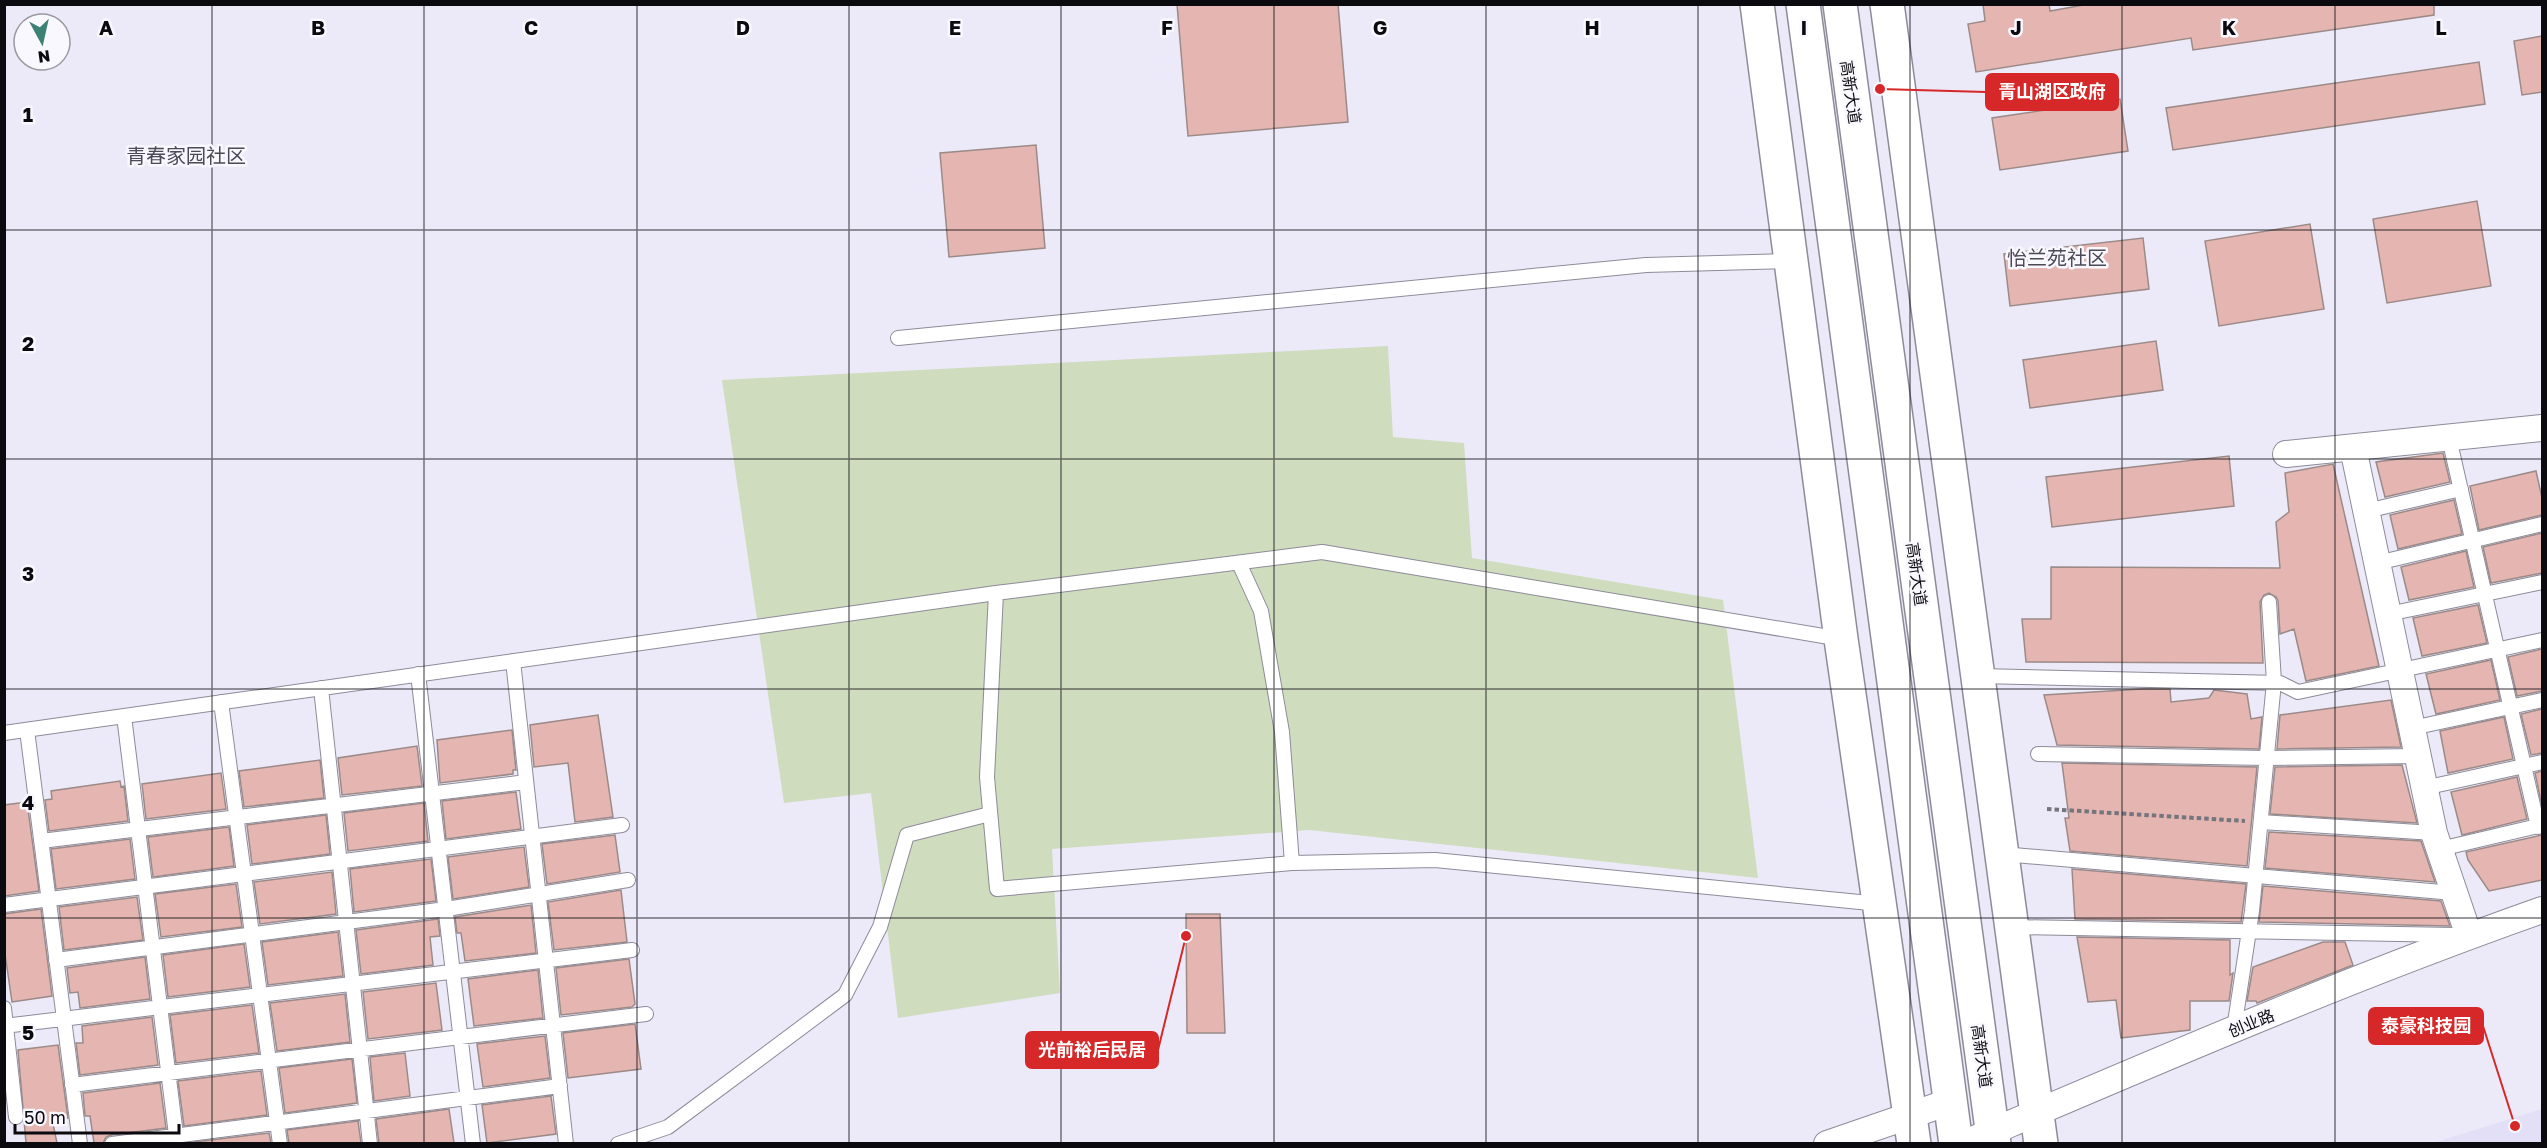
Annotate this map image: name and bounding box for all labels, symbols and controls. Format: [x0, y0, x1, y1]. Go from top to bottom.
north arrow [12, 12, 72, 72]
text: A [99, 15, 113, 39]
text: B [311, 15, 325, 39]
text: C [524, 15, 538, 39]
text: D [736, 15, 750, 39]
text: E [949, 15, 961, 39]
text: F [1161, 15, 1173, 39]
text: G [1373, 15, 1387, 39]
text: H [1584, 15, 1600, 39]
text: I [1801, 15, 1807, 39]
text: J [2010, 15, 2022, 39]
text: K [2222, 15, 2237, 39]
text: L [2435, 15, 2447, 39]
text: N [37, 46, 52, 68]
street label: 高新大道 [1837, 59, 1865, 125]
callout: 青山湖区政府 [1986, 74, 2118, 110]
text: 青山湖区政府 [1998, 80, 2106, 102]
text: 1 [23, 102, 33, 126]
district label: 青春家园社区 [126, 143, 246, 167]
district label: 怡兰苑社区 [2007, 245, 2107, 269]
text: 2 [22, 331, 34, 355]
street label: 高新大道 [1903, 541, 1931, 607]
text: 3 [22, 561, 34, 585]
text: 4 [22, 790, 34, 814]
street label: 创业路 [2225, 1005, 2277, 1041]
callout: 泰豪科技园 [2369, 1008, 2483, 1044]
text: 泰豪科技园 [2381, 1014, 2471, 1036]
text: 5 [22, 1020, 34, 1044]
street label: 高新大道 [1968, 1023, 1996, 1089]
callout: 光前裕后民居 [1026, 1032, 1158, 1068]
text: 光前裕后民居 [1038, 1038, 1146, 1060]
scale bar [15, 1097, 178, 1135]
text: 50 m [24, 1106, 66, 1128]

